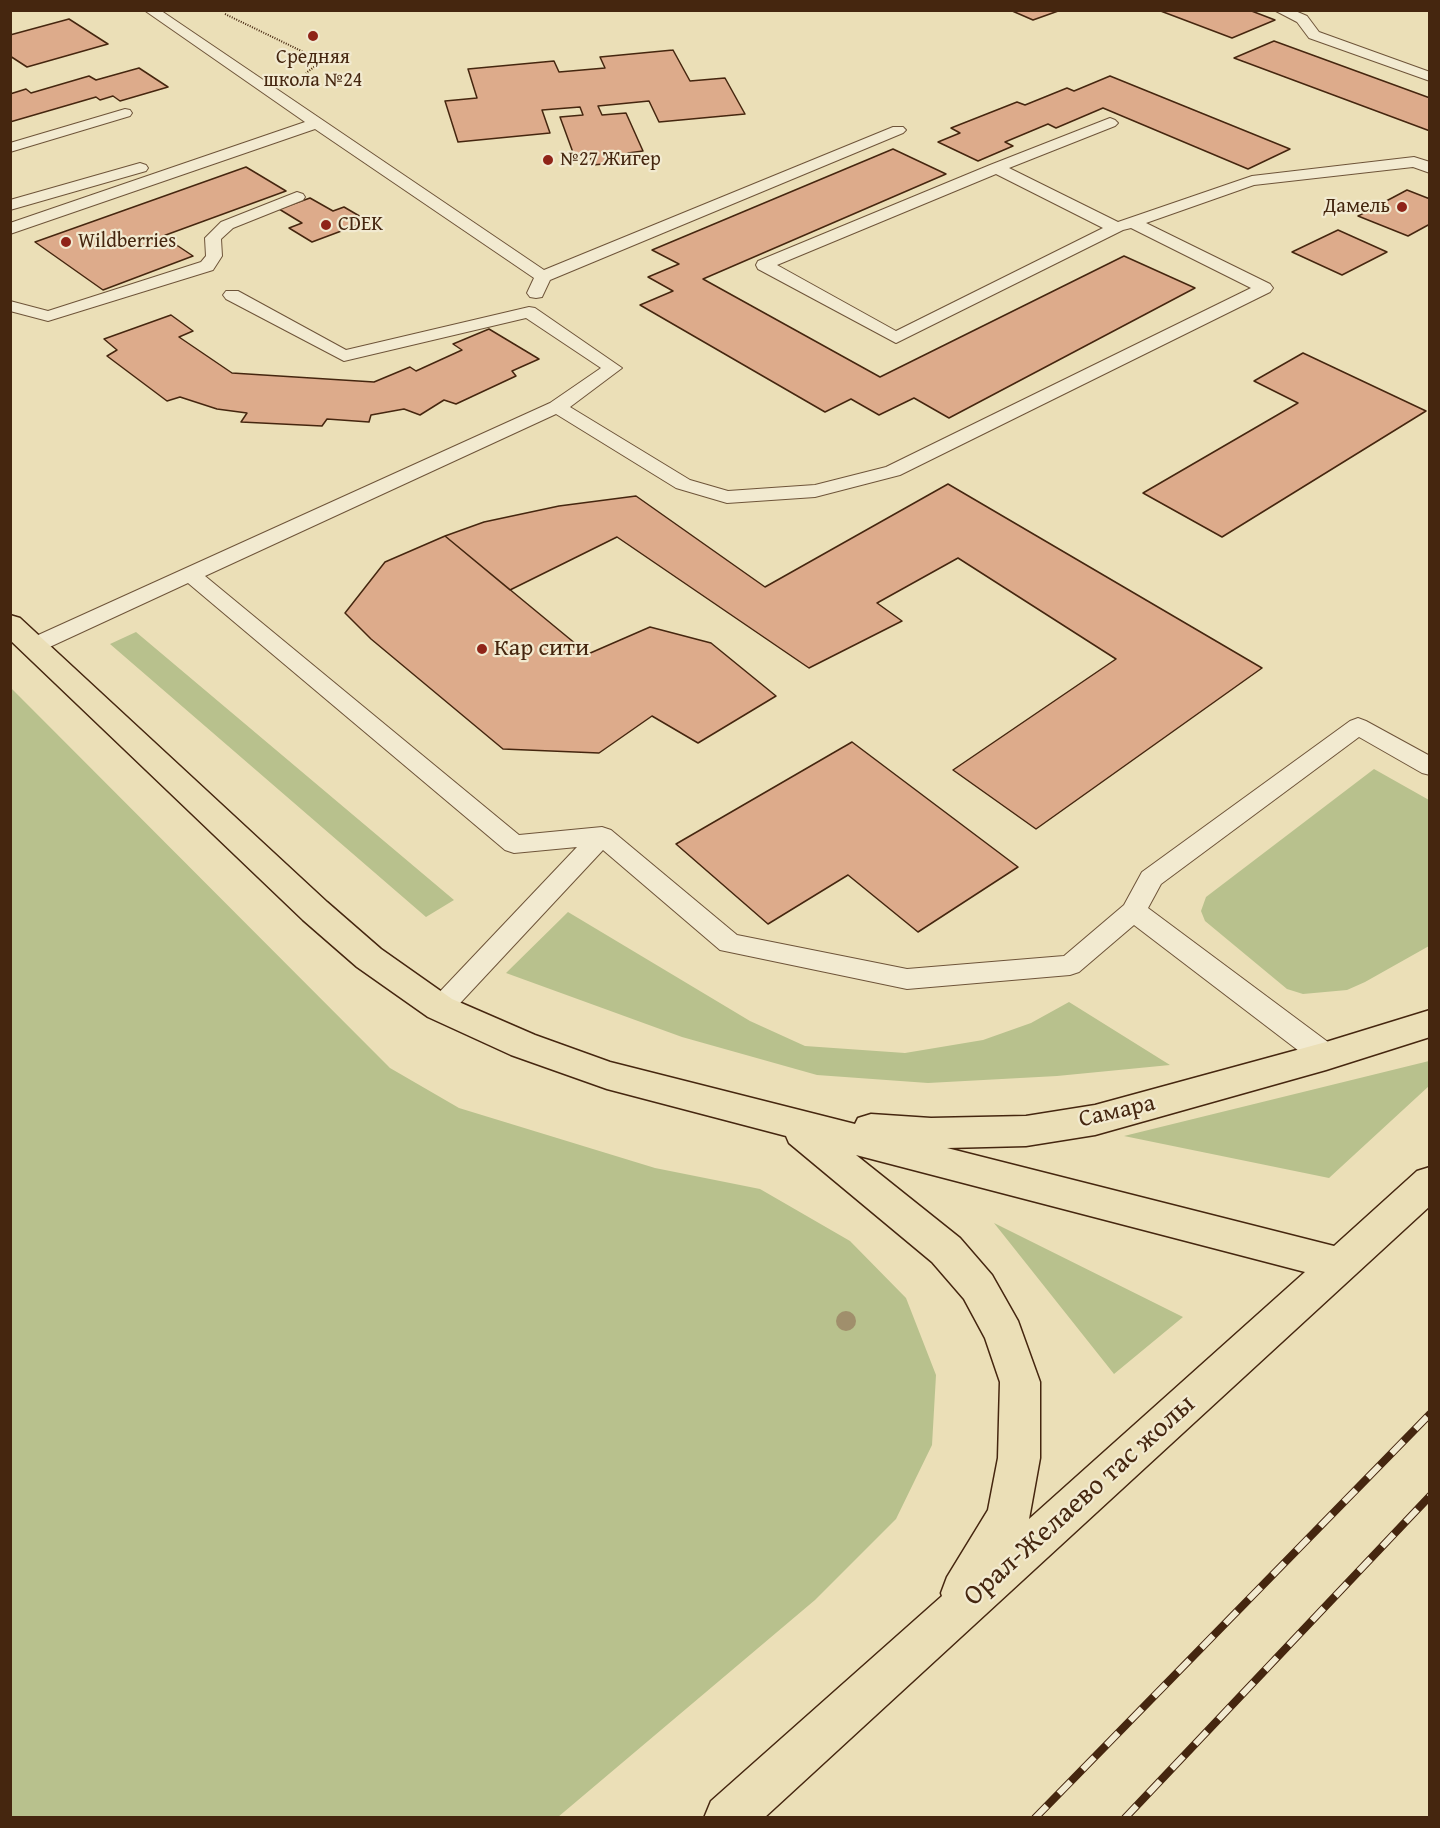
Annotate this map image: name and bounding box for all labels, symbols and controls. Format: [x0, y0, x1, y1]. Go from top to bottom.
marker: Средняя школа №24 [306, 29, 320, 43]
place label: Средняя школа №24 [264, 46, 362, 93]
place label: №27 Жигер [560, 148, 661, 172]
marker: №27 Жигер [541, 153, 555, 167]
place label: Дамель [1324, 195, 1390, 219]
marker: Дамель [1395, 200, 1409, 214]
place label: CDEK [338, 213, 383, 237]
marker: CDEK [319, 218, 333, 232]
place label: Wildberries [78, 230, 176, 254]
marker: Wildberries [59, 235, 73, 249]
place label: Кар сити [494, 635, 589, 663]
marker: Кар сити [475, 642, 489, 656]
street label: Самара [1076, 1089, 1158, 1135]
street label: Орал-Желаево тас жолы [957, 1388, 1203, 1614]

